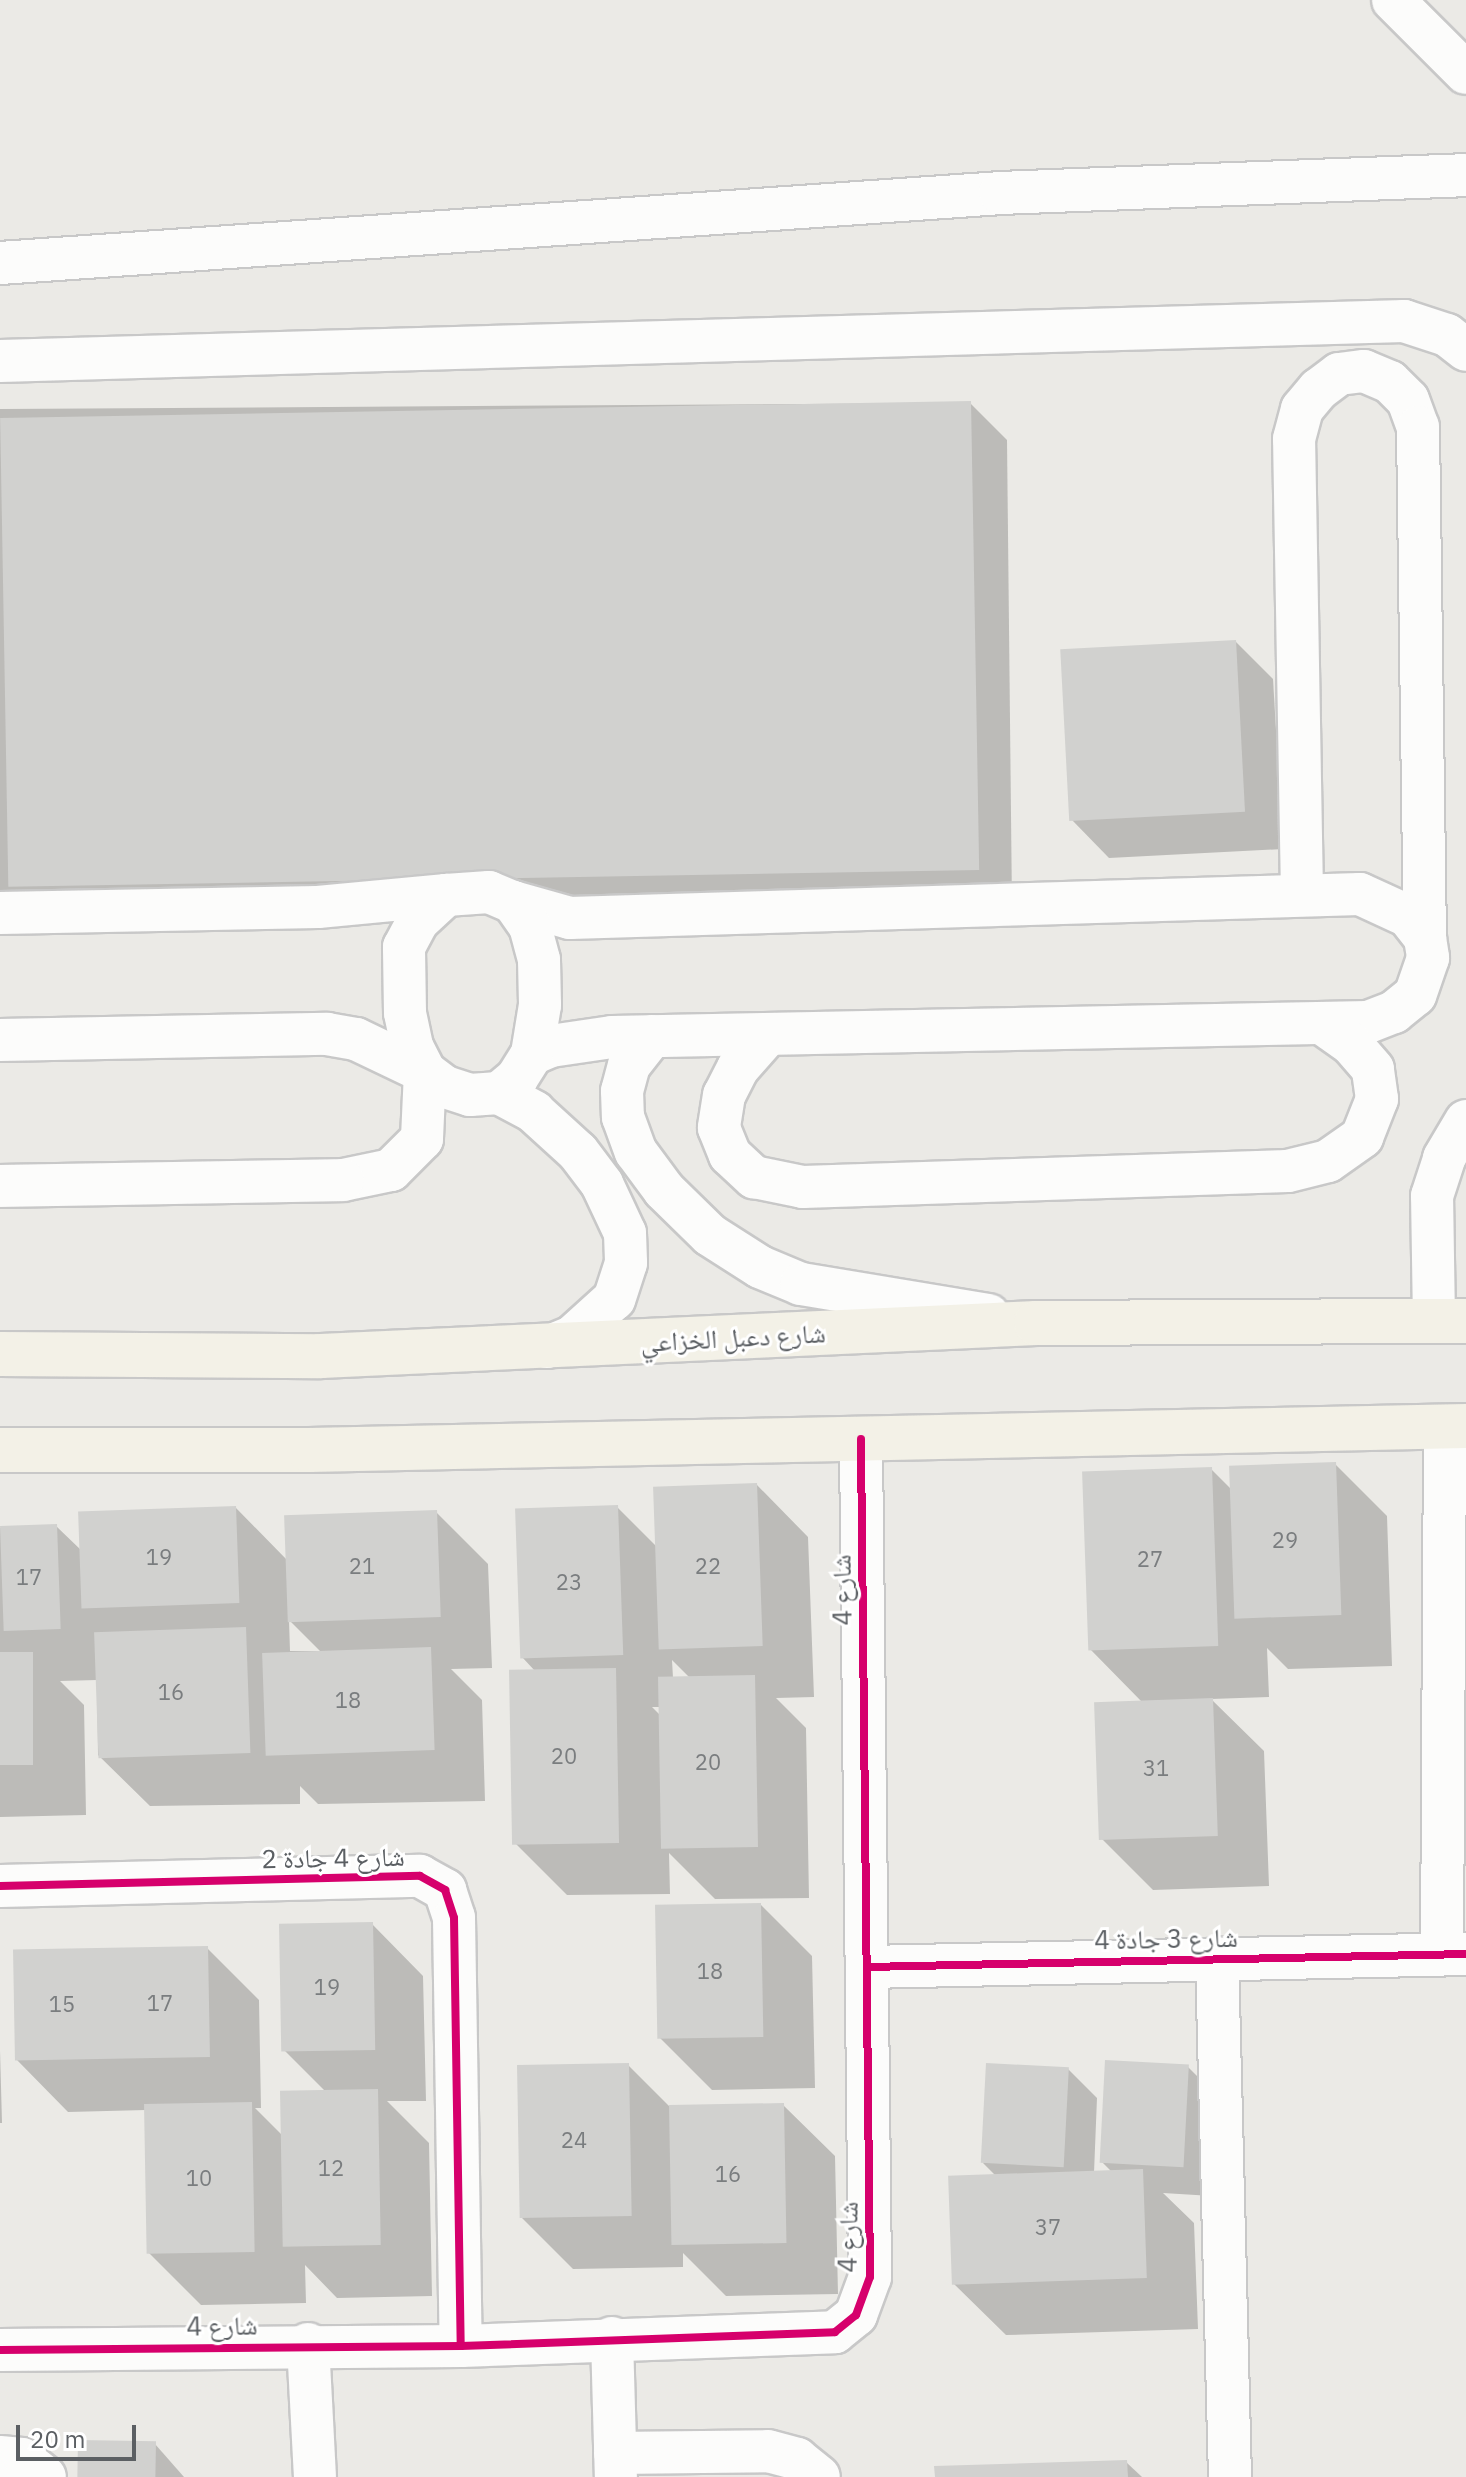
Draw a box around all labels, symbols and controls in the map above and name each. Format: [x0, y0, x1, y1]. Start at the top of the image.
street label: شارع دعبل الخزاعي [640, 1318, 826, 1358]
house number: 29 [1272, 1527, 1298, 1553]
house number: 19 [146, 1544, 172, 1570]
house number: 27 [1137, 1546, 1163, 1572]
house number: 21 [349, 1553, 375, 1579]
house number: 22 [695, 1553, 721, 1579]
street label: شارع 4 [826, 1554, 858, 1626]
house number: 17 [16, 1564, 42, 1590]
house number: 23 [556, 1569, 582, 1595]
house number: 16 [158, 1679, 184, 1705]
house number: 18 [335, 1687, 361, 1713]
house number: 20 [551, 1743, 577, 1769]
house number: 20 [695, 1749, 721, 1775]
house number: 31 [1143, 1755, 1169, 1781]
street label: شارع 4 جادة 2 [261, 1841, 405, 1875]
street label: شارع 3 جادة 4 [1094, 1922, 1238, 1956]
house number: 18 [697, 1958, 723, 1984]
house number: 19 [314, 1974, 340, 2000]
house number: 17 [147, 1990, 173, 2016]
house number: 15 [49, 1991, 75, 2017]
house number: 24 [561, 2127, 587, 2153]
house number: 12 [318, 2155, 344, 2181]
house number: 16 [715, 2161, 741, 2187]
house number: 10 [186, 2165, 212, 2191]
street label: شارع 4 [832, 2201, 864, 2273]
house number: 37 [1035, 2214, 1061, 2240]
street label: شارع 4 [186, 2310, 258, 2342]
scale bar [20, 2409, 140, 2459]
text: 20 m [30, 2423, 85, 2455]

